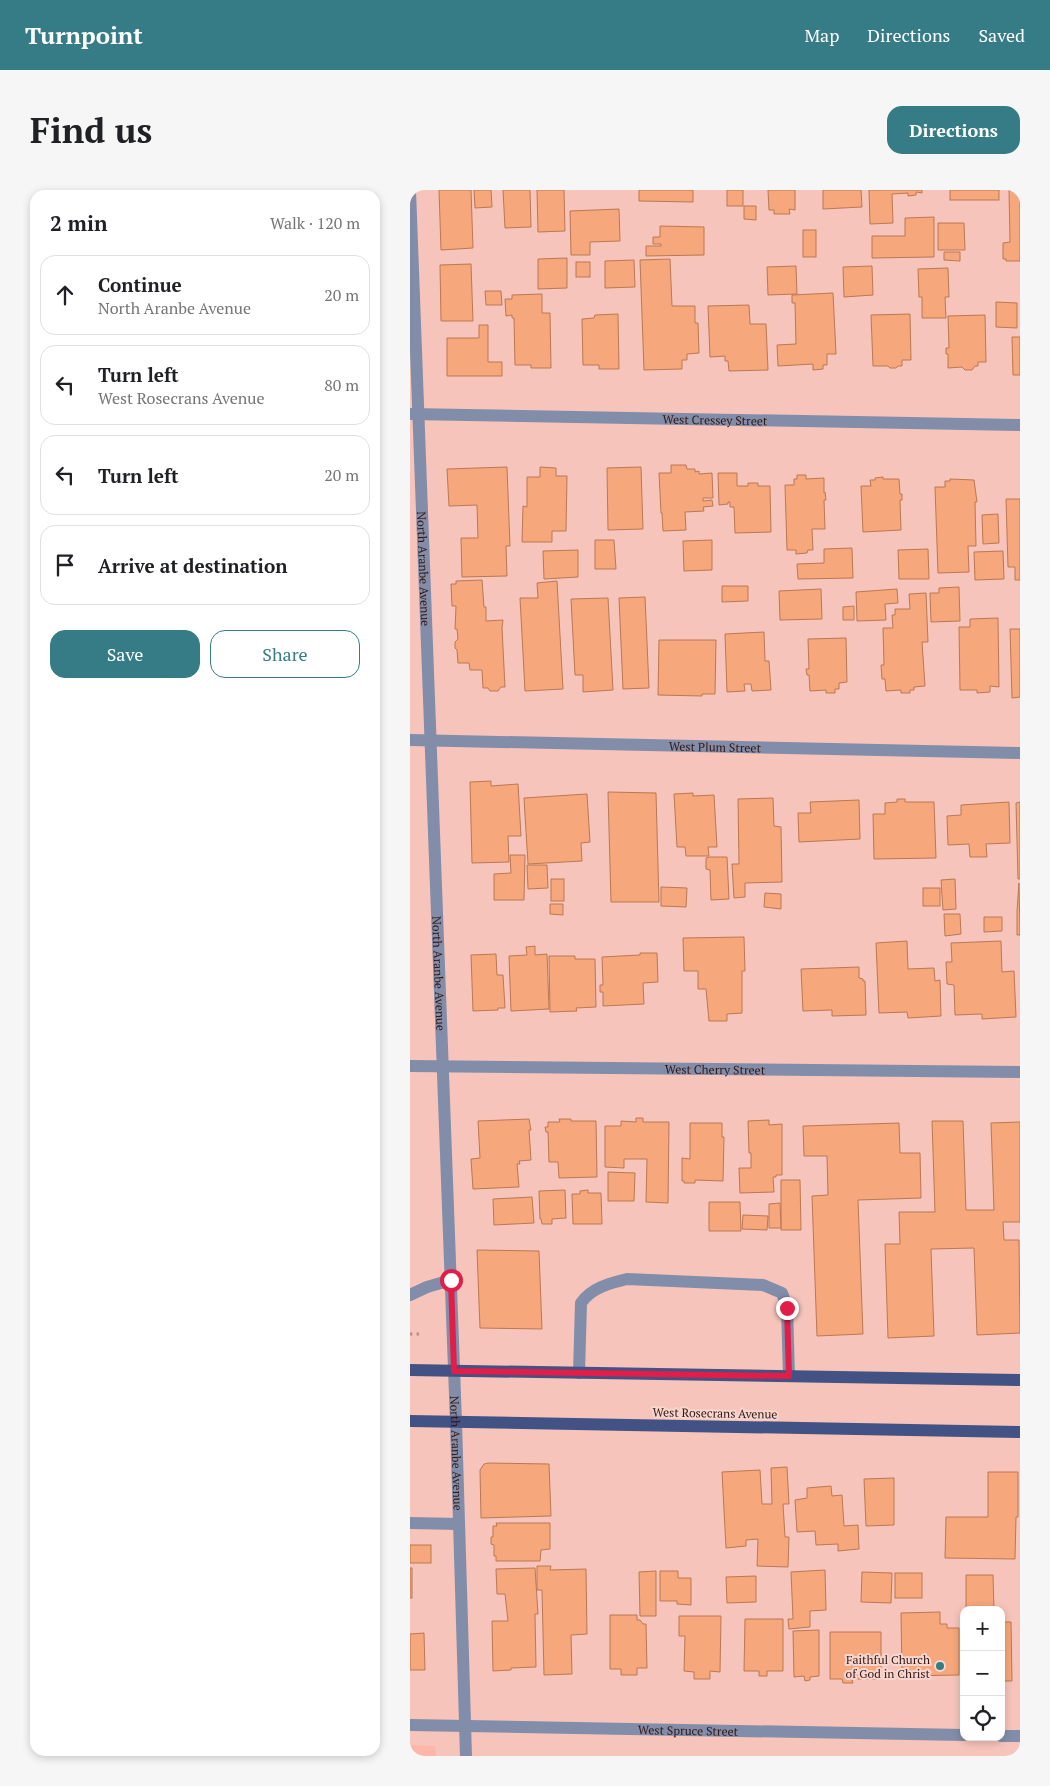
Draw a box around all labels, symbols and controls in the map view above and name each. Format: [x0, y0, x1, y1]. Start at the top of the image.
text: Turnpoint [25, 19, 143, 51]
text: Map [804, 23, 839, 47]
text: Directions [867, 23, 950, 47]
text: Saved [978, 23, 1025, 47]
button: Directions [887, 106, 1020, 154]
text: Find us [30, 107, 152, 153]
text: 2 min [50, 209, 107, 237]
text: Walk · 120 m [270, 212, 360, 234]
text: Continue [98, 272, 182, 297]
icon: ahead [51, 281, 79, 309]
text: 20 m [324, 284, 359, 306]
text: North Aranbe Avenue [98, 297, 251, 319]
text: Turn left [98, 362, 179, 387]
icon: left [51, 371, 79, 399]
text: 80 m [324, 374, 359, 396]
text: West Rosecrans Avenue [98, 387, 265, 409]
street label: West Cressey Street [662, 411, 768, 428]
icon: left [51, 461, 79, 489]
text: Turn left [98, 463, 179, 488]
text: 20 m [324, 464, 359, 486]
street label: North Aranbe Avenue [415, 511, 434, 626]
icon: arrive [51, 551, 79, 579]
text: Arrive at destination [98, 553, 287, 578]
button: Save [50, 630, 200, 678]
button: Share [210, 630, 360, 678]
street label: West Plum Street [669, 738, 762, 755]
street label: North Aranbe Avenue [430, 916, 449, 1031]
street label: West Cherry Street [665, 1061, 766, 1077]
route start [440, 1269, 463, 1292]
route end [776, 1297, 799, 1320]
street label: North Aranbe Avenue [448, 1395, 466, 1511]
street label: West Rosecrans Avenue [652, 1404, 778, 1422]
map controls [960, 1606, 1005, 1741]
button: + [960, 1606, 1005, 1651]
button: − [960, 1651, 1005, 1696]
place label: Faithful Church of God in Christ [846, 1652, 931, 1681]
marker: Faithful Church of God in Christ [934, 1660, 946, 1672]
button: locate [960, 1696, 1005, 1741]
street label: West Spruce Street [638, 1722, 739, 1738]

